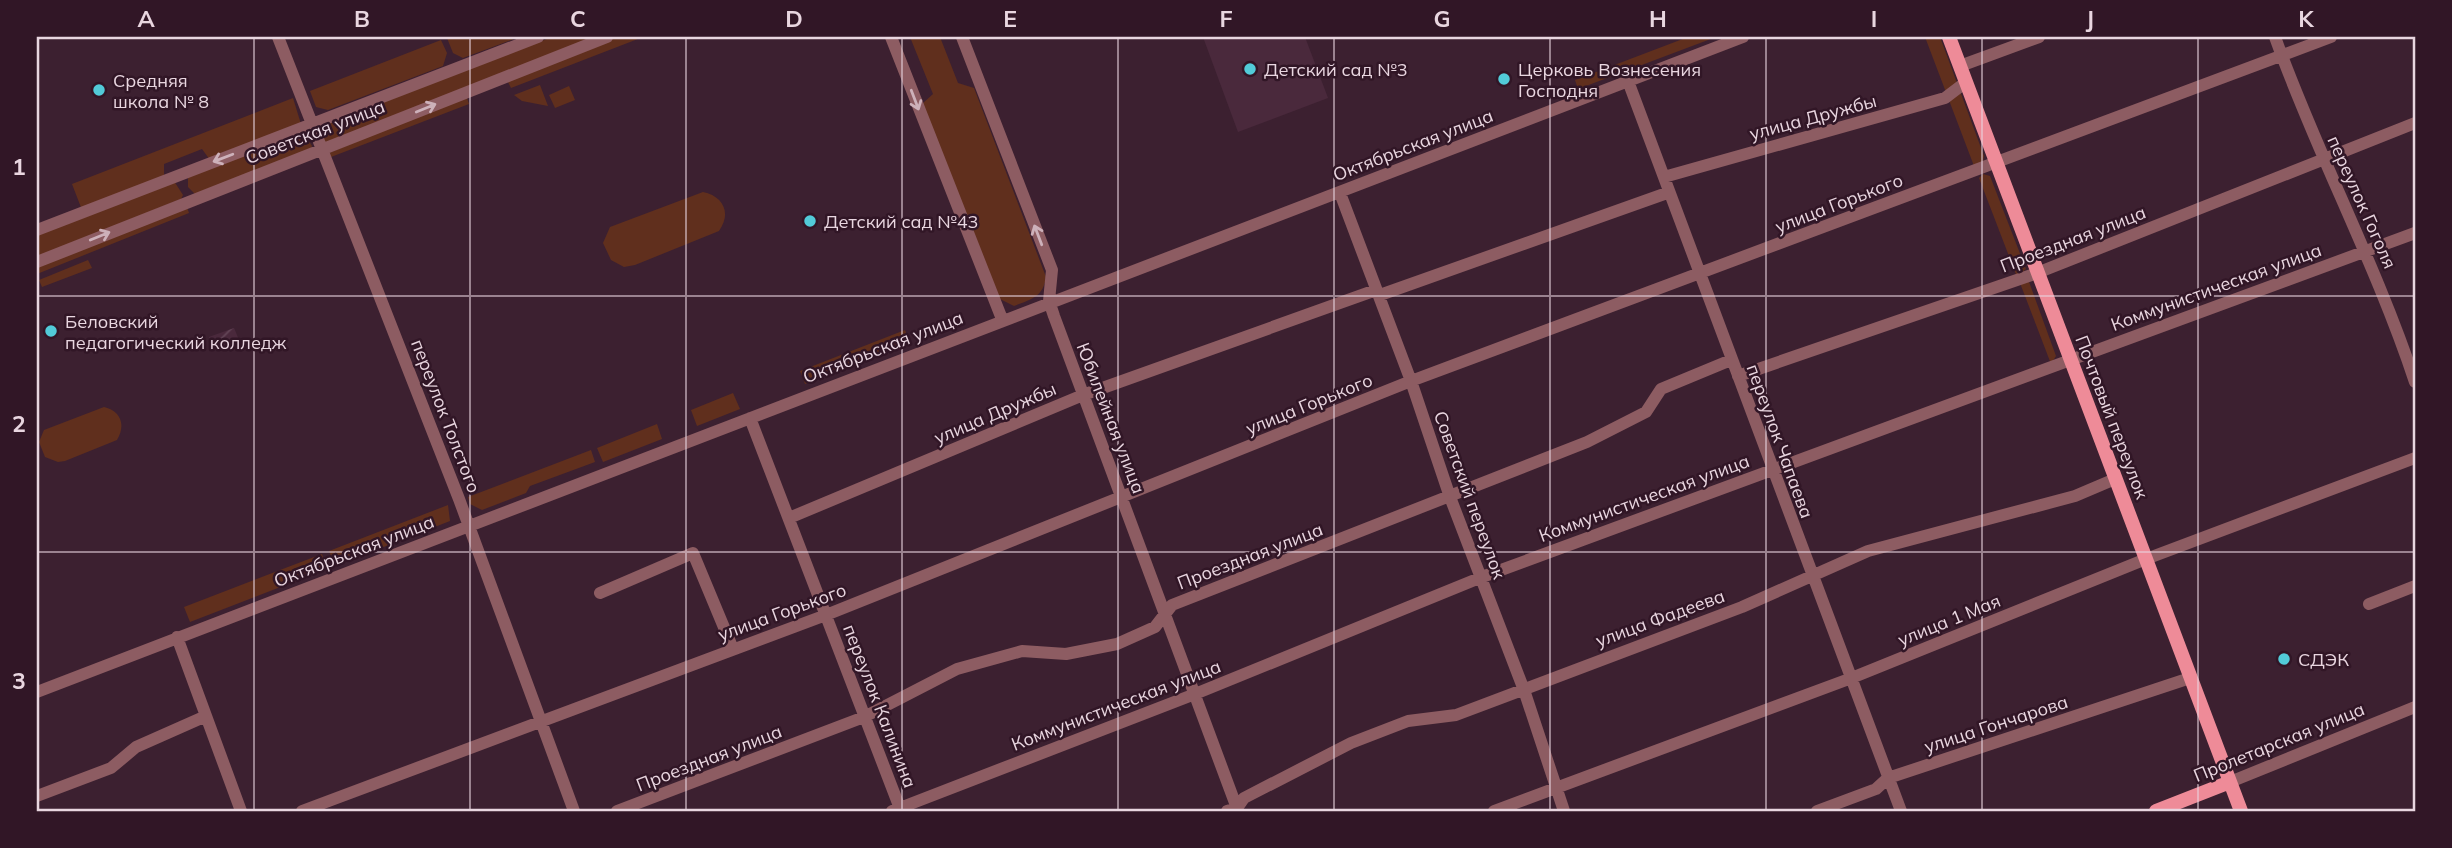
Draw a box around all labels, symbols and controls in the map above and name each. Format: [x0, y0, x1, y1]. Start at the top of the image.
text: A [137, 4, 155, 33]
text: B [354, 4, 370, 33]
text: C [570, 4, 586, 33]
text: D [785, 4, 803, 33]
text: E [1003, 4, 1017, 33]
text: F [1219, 4, 1233, 33]
text: G [1433, 4, 1451, 33]
text: H [1649, 4, 1667, 33]
text: I [1871, 4, 1877, 33]
text: J [2086, 4, 2094, 33]
text: K [2298, 4, 2315, 33]
place label: Детский сад №3 [1264, 58, 1408, 81]
place label: Церковь Вознесения Господня [1518, 58, 1701, 102]
marker: Детский сад №3 [1242, 61, 1258, 77]
place label: Средняя школа № 8 [113, 69, 209, 113]
marker: Церковь Вознесения Господня [1496, 71, 1512, 87]
marker: Средняя школа № 8 [91, 82, 107, 98]
one-way arrow [910, 89, 923, 111]
street label: улица Дружбы [1747, 89, 1879, 145]
street label: Советская улица [242, 95, 388, 169]
one-way arrow [414, 100, 436, 113]
street label: Октябрьская улица [1330, 104, 1496, 186]
street label: переулок Гоголя [2322, 132, 2402, 272]
text: 1 [12, 152, 26, 181]
one-way arrow [212, 152, 234, 165]
street label: улица Горького [1772, 168, 1906, 238]
street label: Проездная улица [1997, 201, 2149, 277]
place label: Детский сад №43 [824, 210, 978, 233]
marker: Детский сад №43 [802, 213, 818, 229]
one-way arrow [1031, 225, 1044, 247]
one-way arrow [89, 229, 110, 242]
street label: Коммунистическая улица [2108, 238, 2324, 336]
street label: Октябрьская улица [800, 306, 966, 388]
place label: Беловский педагогический колледж [65, 310, 287, 354]
marker: Беловский педагогический колледж [43, 323, 59, 339]
street label: Почтовый переулок [2070, 332, 2154, 502]
street label: переулок Толстого [406, 336, 486, 496]
street label: Юбилейная улица [1072, 339, 1150, 497]
street label: переулок Чапаева [1741, 361, 1819, 521]
street label: улица Горького [1242, 368, 1376, 440]
street label: улица Дружбы [930, 377, 1060, 449]
street label: Советский переулок [1429, 408, 1511, 582]
text: 2 [12, 409, 26, 438]
street label: Коммунистическая улица [1536, 449, 1752, 547]
street label: Октябрьская улица [271, 510, 437, 592]
street label: Проездная улица [1174, 518, 1326, 594]
street label: улица Горького [715, 578, 849, 646]
street label: улица Фадеева [1592, 584, 1728, 652]
street label: улица 1 Мая [1894, 589, 2004, 651]
street label: переулок Калинина [838, 621, 922, 791]
place label: СДЭК [2298, 648, 2349, 671]
marker: СДЭК [2276, 651, 2292, 667]
street label: Коммунистическая улица [1008, 654, 1224, 756]
text: 3 [12, 666, 26, 695]
street label: улица Гончарова [1921, 690, 2071, 758]
street label: Пролетарская улица [2190, 697, 2368, 787]
street label: Проездная улица [633, 720, 785, 796]

